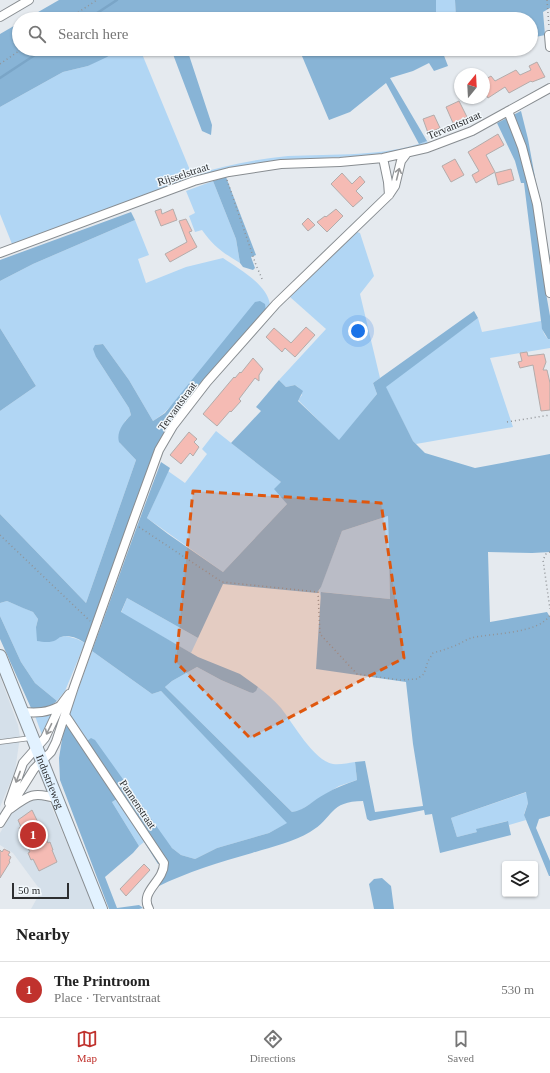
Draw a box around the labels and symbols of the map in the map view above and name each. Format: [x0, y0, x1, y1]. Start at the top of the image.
north arrow [454, 68, 490, 104]
street label: Tervantstraat [425, 108, 483, 142]
street label: Rijsselstraat [156, 160, 210, 188]
one-way arrow [395, 168, 403, 181]
your location [348, 321, 368, 341]
street label: Tervantstraat [155, 379, 199, 433]
one-way arrow [45, 723, 52, 735]
street label: Industrieweg [34, 752, 66, 811]
one-way arrow [13, 771, 21, 783]
street label: Pannenstraat [117, 777, 159, 831]
pin: 1 [20, 820, 46, 850]
scale bar [12, 881, 69, 900]

